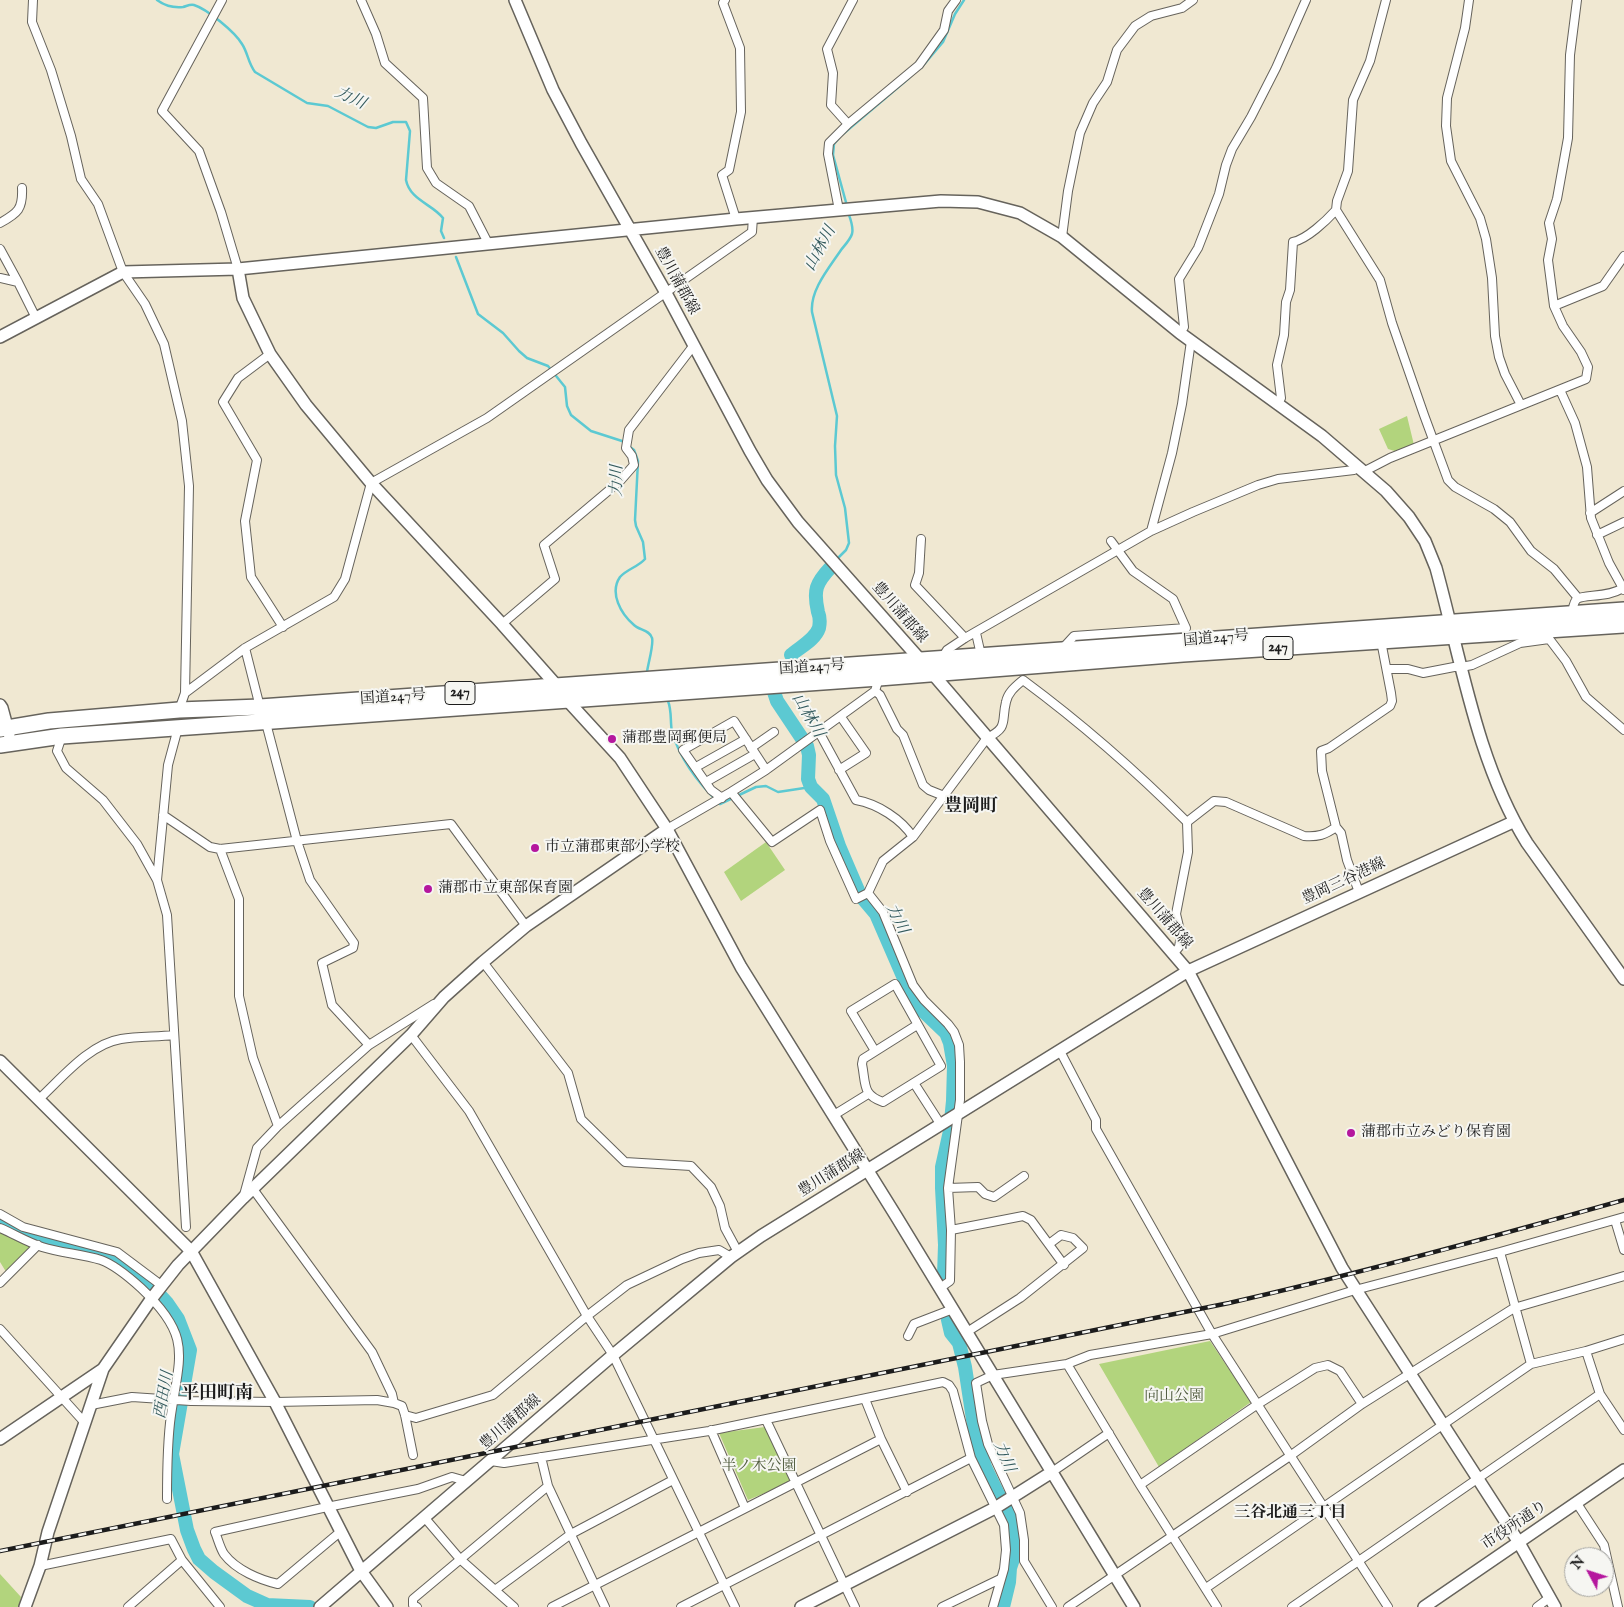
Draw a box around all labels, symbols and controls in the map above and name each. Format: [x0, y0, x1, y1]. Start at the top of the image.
water label: 力川 [331, 84, 369, 114]
water label: 山林川 [801, 223, 841, 275]
street label: 豊川蒲郡線 [650, 244, 702, 318]
water label: 力川 [608, 465, 628, 497]
street label: 豊川蒲郡線 [868, 579, 930, 647]
street label: 国道247号 [1182, 627, 1250, 651]
road number: 247 [1263, 636, 1293, 660]
street label: 国道247号 [778, 657, 846, 679]
road number: 247 [445, 681, 475, 704]
street label: 国道247号 [359, 687, 427, 709]
water label: 山林川 [787, 690, 827, 742]
place label: 蒲郡豊岡郵便局 [622, 730, 727, 748]
marker: 蒲郡豊岡郵便局 [606, 733, 618, 745]
district label: 豊岡町 [944, 796, 998, 818]
place label: 市立蒲郡東部小学校 [545, 839, 680, 857]
marker: 市立蒲郡東部小学校 [529, 842, 541, 854]
street label: 豊岡三谷港線 [1299, 855, 1389, 909]
place label: 蒲郡市立東部保育園 [438, 880, 573, 898]
marker: 蒲郡市立東部保育園 [422, 883, 434, 895]
street label: 豊川蒲郡線 [1133, 885, 1195, 953]
water label: 力川 [880, 900, 912, 938]
place label: 蒲郡市立みどり保育園 [1361, 1124, 1511, 1142]
marker: 蒲郡市立みどり保育園 [1345, 1127, 1357, 1139]
street label: 豊川蒲郡線 [795, 1146, 869, 1202]
water label: 西田川 [151, 1370, 179, 1420]
district label: 平田町南 [181, 1383, 253, 1405]
park label: 向山公園 [1144, 1388, 1204, 1406]
street label: 豊川蒲郡線 [477, 1392, 545, 1454]
water label: 力川 [988, 1439, 1018, 1475]
park label: 半ノ木公園 [722, 1458, 796, 1476]
street label: 市役所通り [1479, 1498, 1551, 1554]
district label: 三谷北通三丁目 [1234, 1504, 1346, 1524]
north arrow [1564, 1547, 1614, 1597]
text: N [1567, 1553, 1589, 1573]

